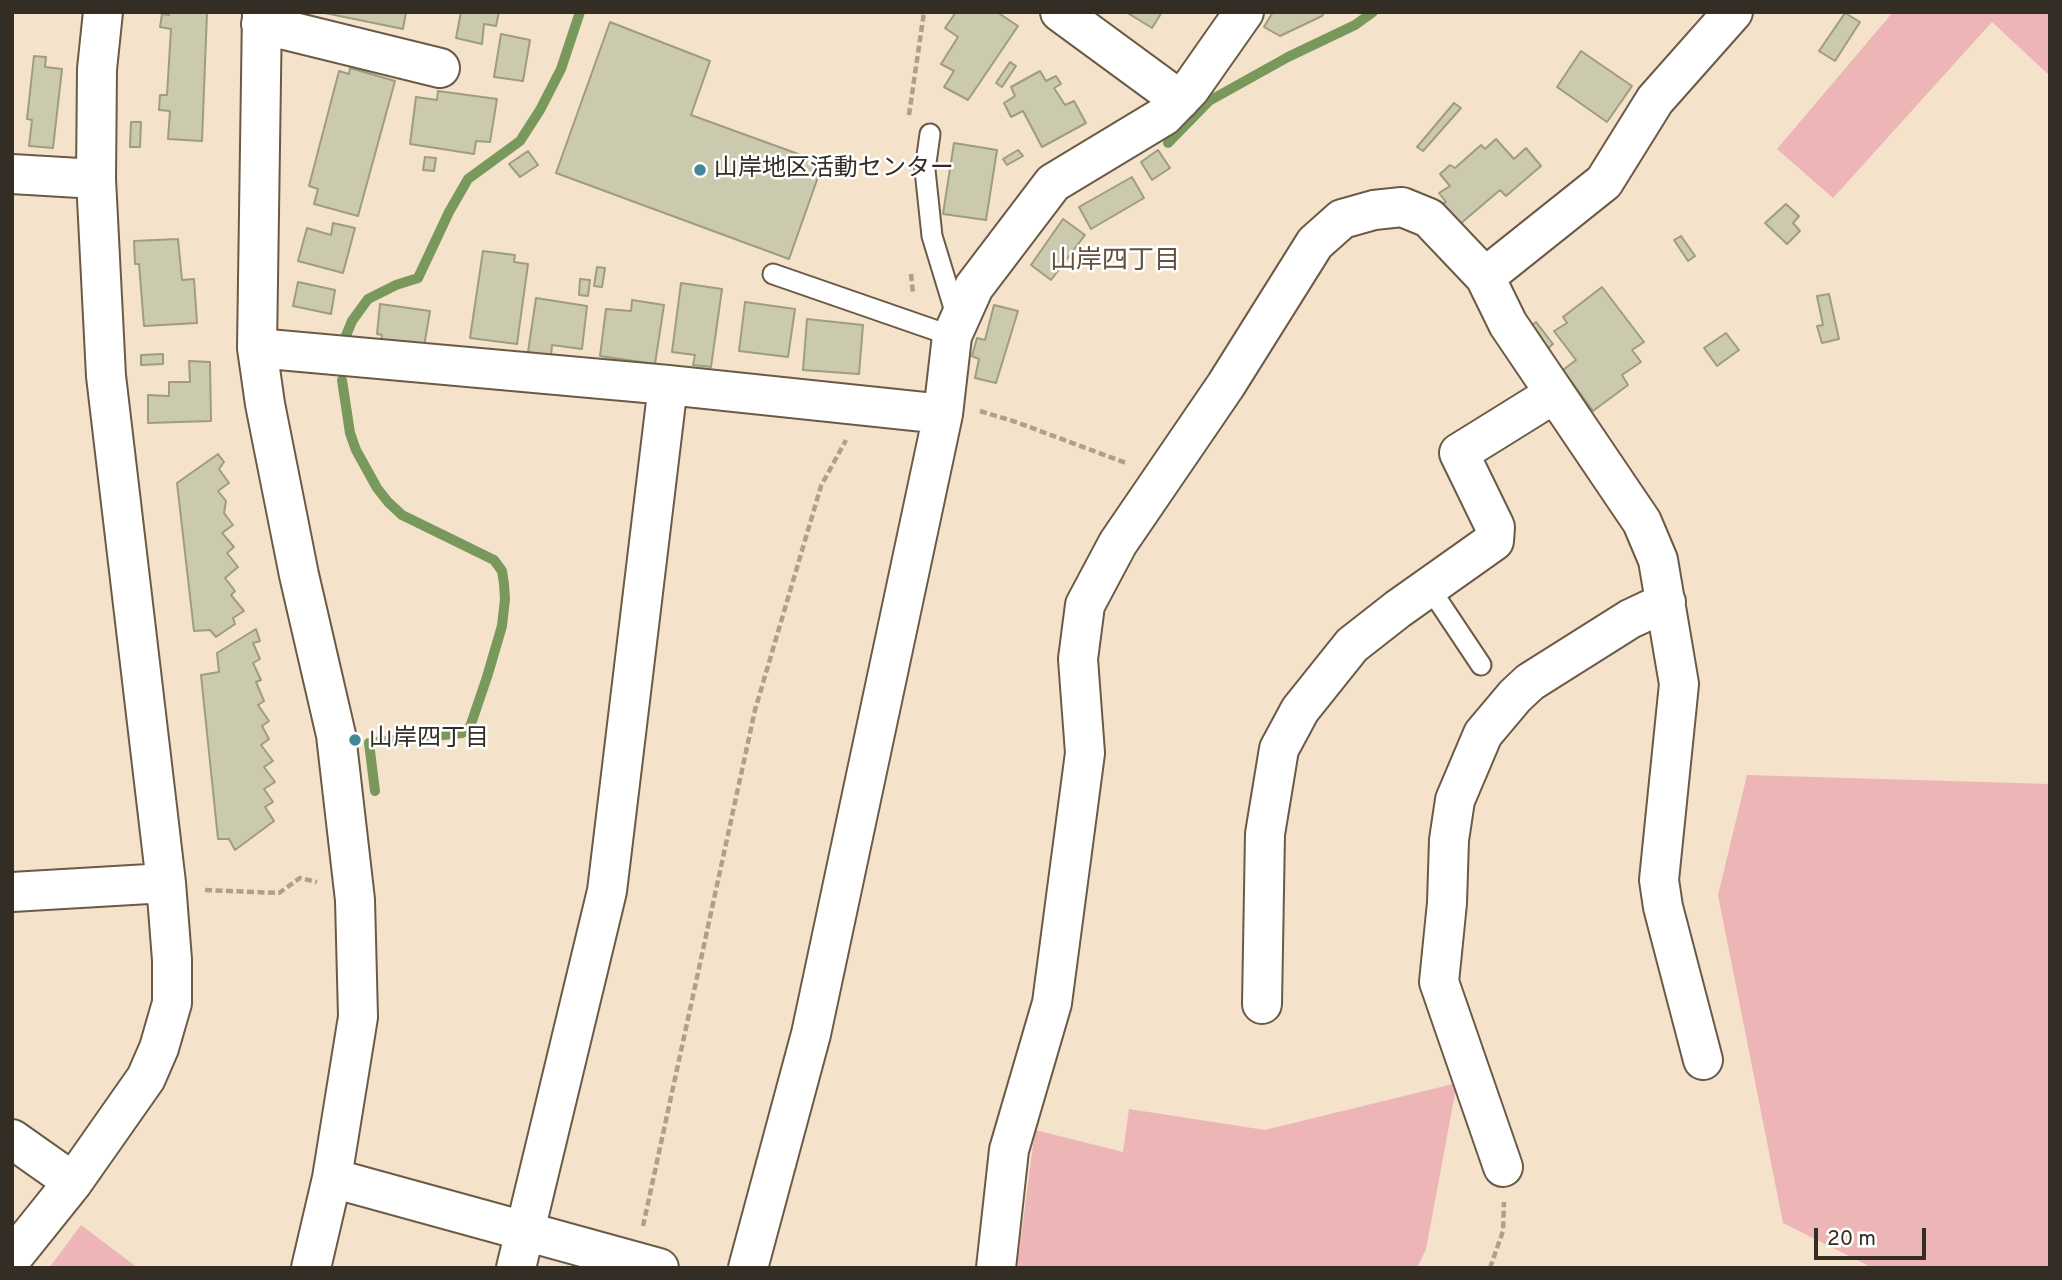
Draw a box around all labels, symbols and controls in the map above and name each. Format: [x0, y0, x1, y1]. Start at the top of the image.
place label: 山岸地区活動センター [714, 156, 954, 184]
marker: 山岸地区活動センター [692, 162, 708, 178]
district label: 山岸四丁目 [1050, 247, 1180, 279]
place label: 山岸四丁目 [369, 726, 489, 754]
marker: 山岸四丁目 [347, 732, 363, 748]
scale bar [1817, 1214, 1929, 1258]
text: 20 m [1827, 1226, 1876, 1253]

